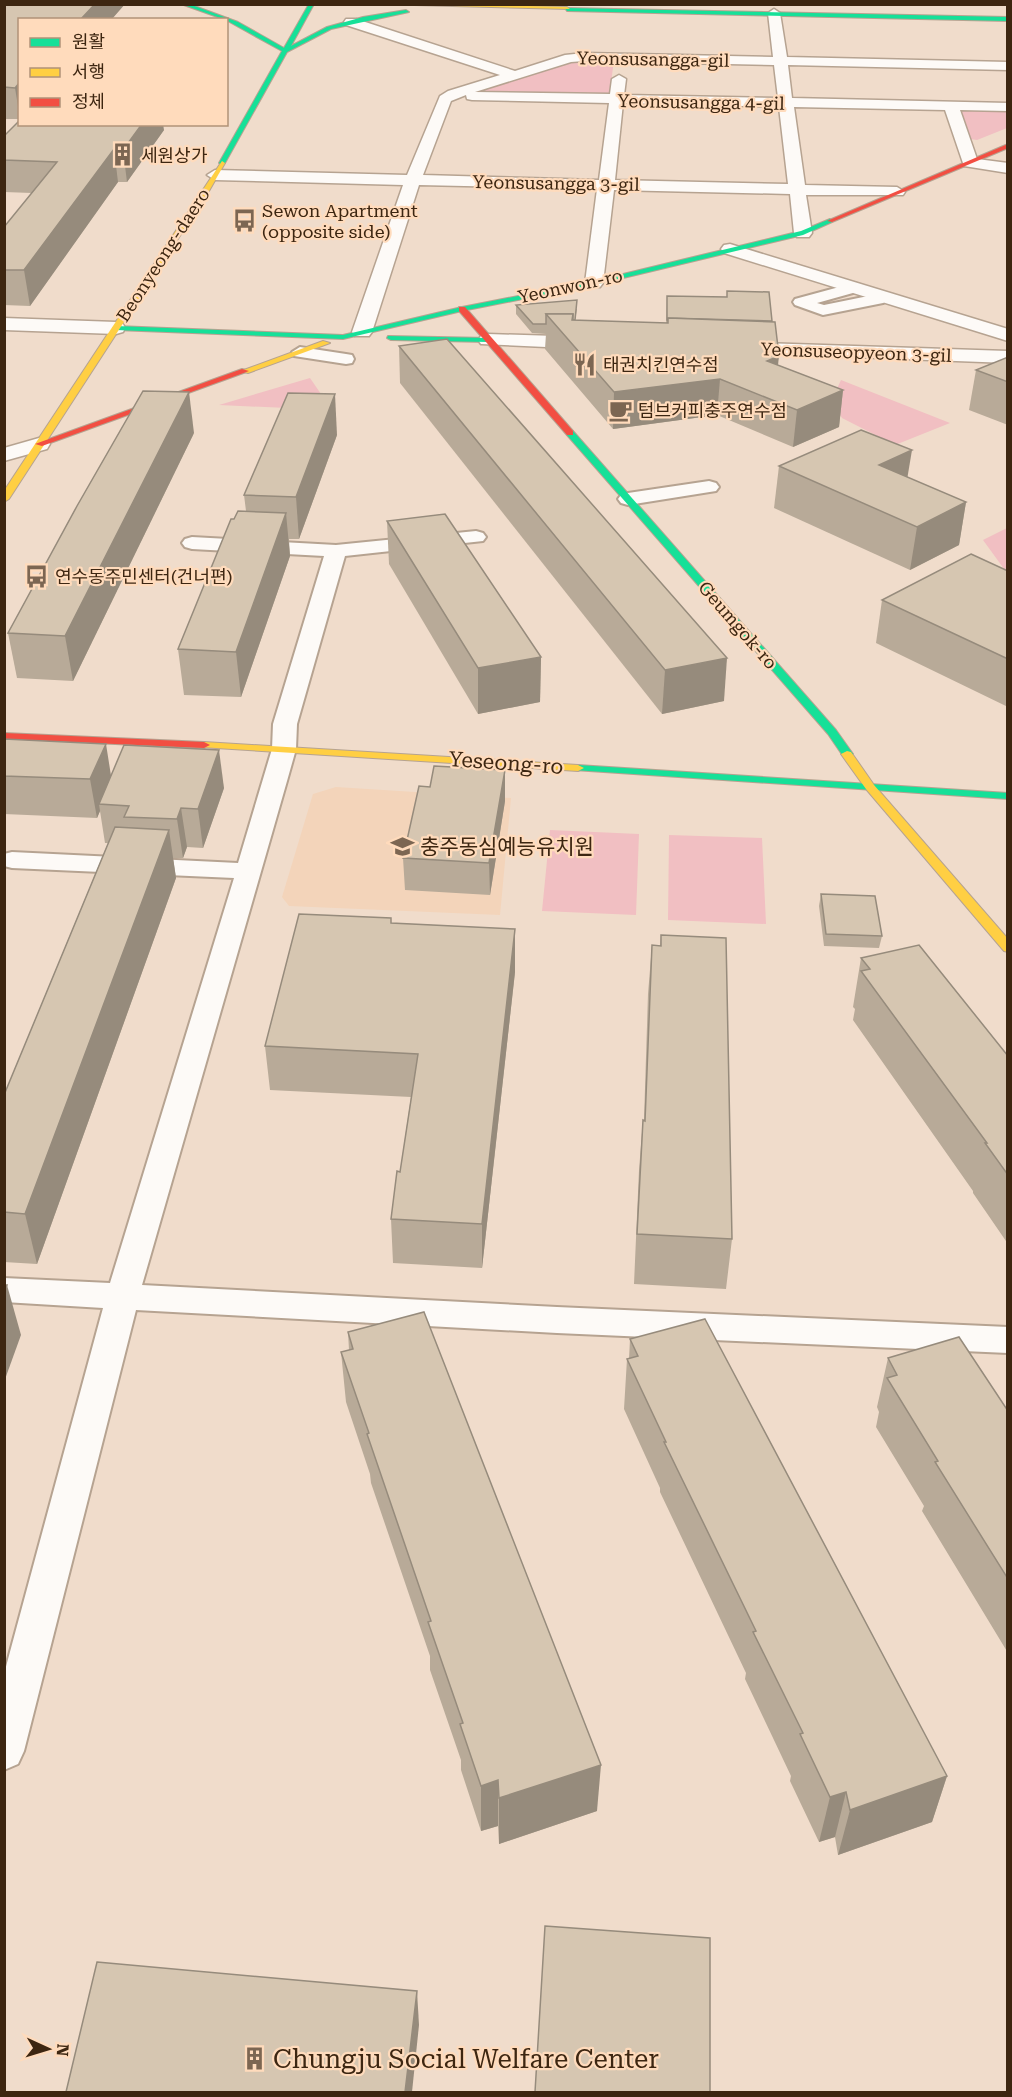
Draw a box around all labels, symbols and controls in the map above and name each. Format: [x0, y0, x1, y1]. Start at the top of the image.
legend [18, 18, 228, 126]
text: 원활 [72, 31, 105, 52]
street label: Yeonsusangga-gil [576, 47, 730, 71]
text: 서행 [72, 61, 105, 82]
street label: Yeonsusangga 4-gil [617, 90, 785, 114]
text: 정체 [72, 91, 105, 112]
building icon: 세원상가 [110, 142, 136, 168]
place label: 세원상가 [141, 145, 208, 166]
street label: Yeonsusangga 3-gil [472, 171, 640, 195]
street label: Beonyeong-daero [112, 184, 214, 326]
place label: Sewon Apartment (opposite side) [262, 200, 418, 242]
bus stop icon: Sewon Apartment (opposite side) [231, 207, 257, 233]
street label: Yeonwon-ro [516, 265, 624, 307]
street label: Yeonsuseopyeon 3-gil [760, 338, 952, 366]
restaurant icon: 태권치킨연수점 [572, 351, 598, 377]
place label: 태권치킨연수점 [603, 354, 719, 375]
cafe icon: 텀브커피충주연수점 [607, 397, 633, 423]
place label: 텀브커피충주연수점 [638, 400, 787, 421]
bus stop icon: 연수동주민센터(건너편) [24, 563, 50, 589]
place label: 연수동주민센터(건너편) [55, 566, 232, 587]
street label: Geumgok-ro [694, 577, 782, 673]
street label: Yeseong-ro [448, 747, 564, 779]
school or university icon: 충주동심예능유치원 [389, 834, 415, 860]
place label: 충주동심예능유치원 [420, 835, 594, 859]
north arrow [18, 2019, 78, 2079]
text: N [53, 2043, 72, 2057]
place label: Chungju Social Welfare Center [273, 2044, 659, 2074]
building icon: Chungju Social Welfare Center [242, 2046, 268, 2072]

